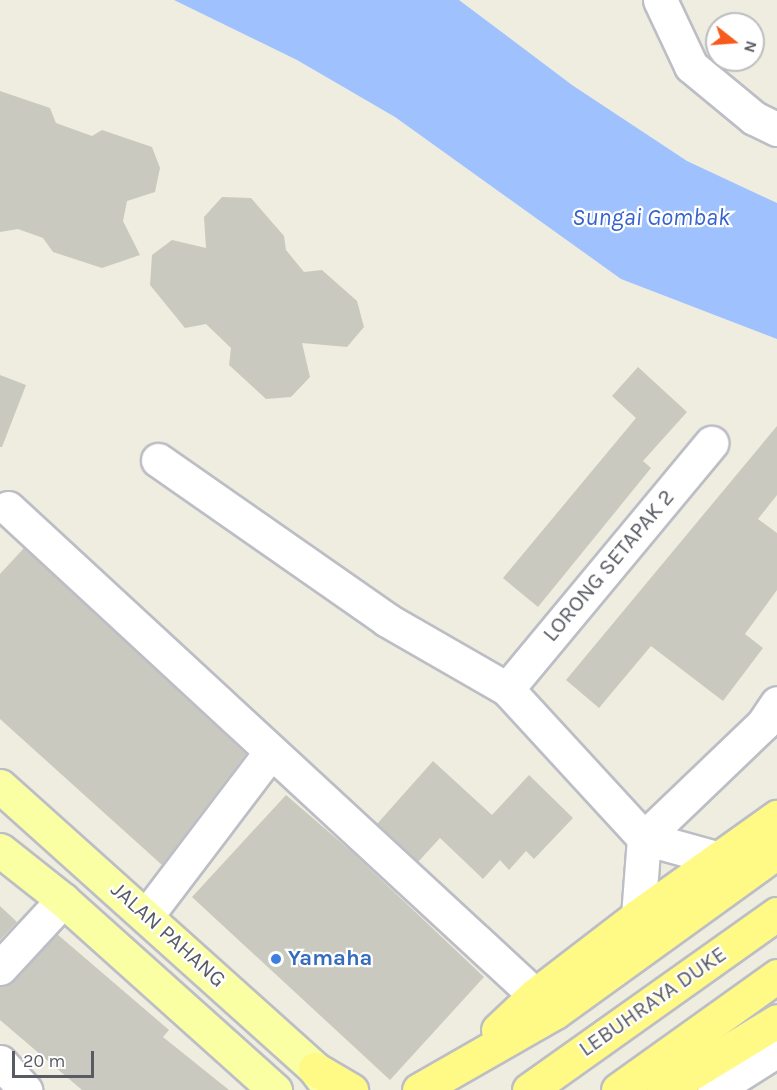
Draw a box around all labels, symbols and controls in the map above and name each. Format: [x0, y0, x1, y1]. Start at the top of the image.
north arrow [705, 12, 765, 72]
text: N [740, 39, 762, 55]
water label: Sungai Gombak [572, 204, 730, 232]
street label: LORONG SETAPAK 2 [538, 485, 680, 647]
street label: JALAN PAHANG [105, 877, 231, 993]
street label: LEBUHRAYA DUKE [574, 941, 732, 1063]
place label: Yamaha [288, 946, 372, 972]
marker: Yamaha [269, 952, 283, 966]
scale bar [15, 1039, 98, 1077]
text: 20 m [23, 1050, 65, 1072]

